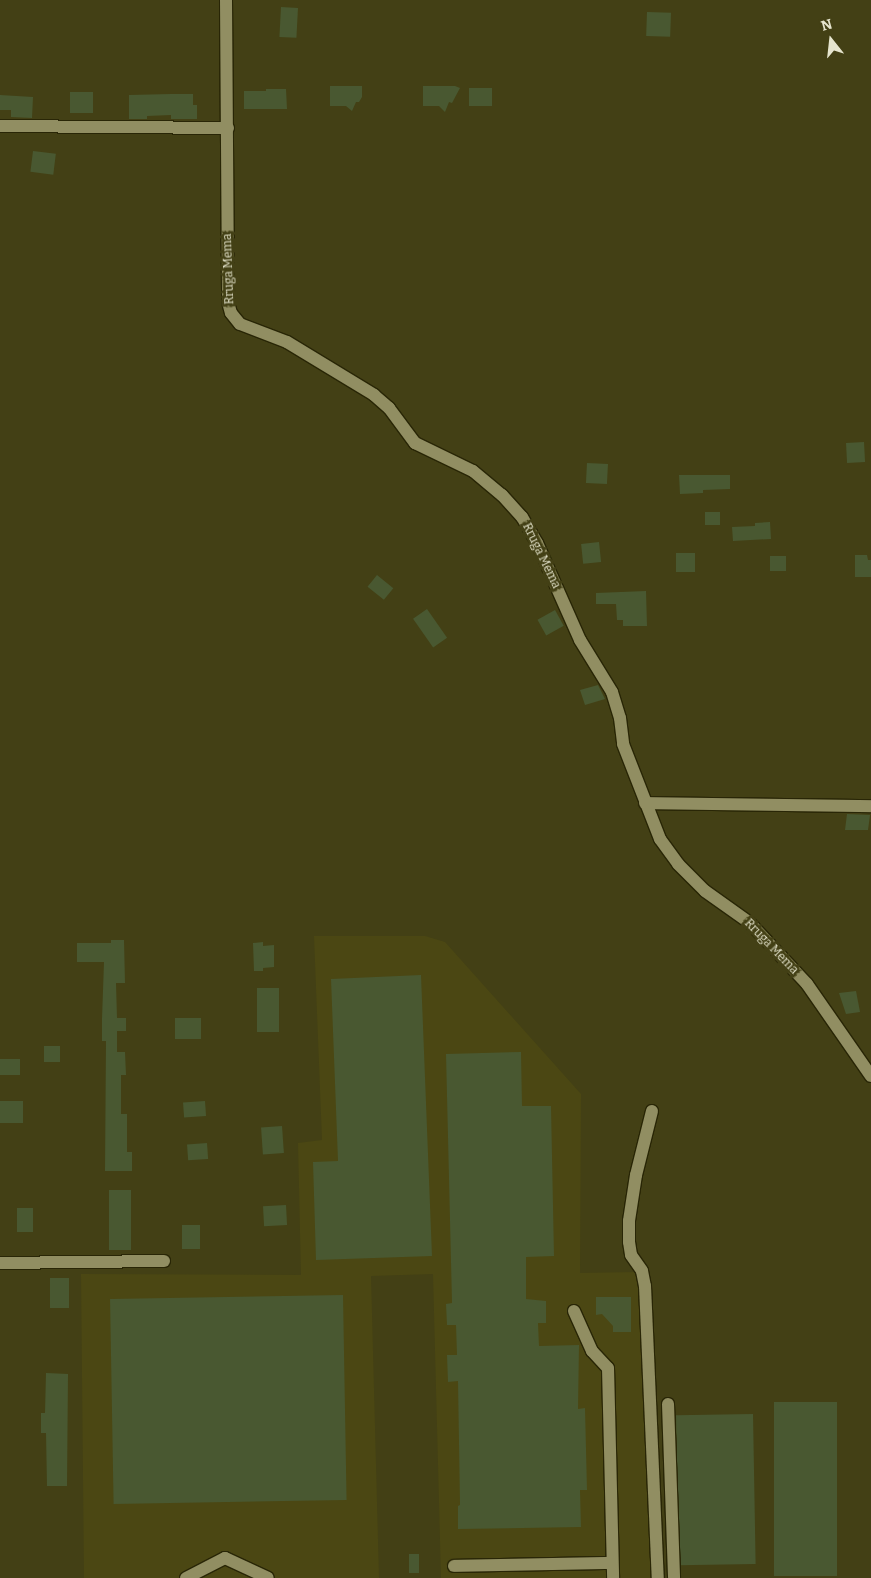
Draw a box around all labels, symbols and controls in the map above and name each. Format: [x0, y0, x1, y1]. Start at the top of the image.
north arrow [806, 15, 856, 65]
text: N [819, 15, 834, 35]
street label: Rruga Mema [221, 233, 237, 305]
street label: Rruga Mema [519, 521, 563, 591]
street label: Rruga Mema [741, 916, 801, 978]

